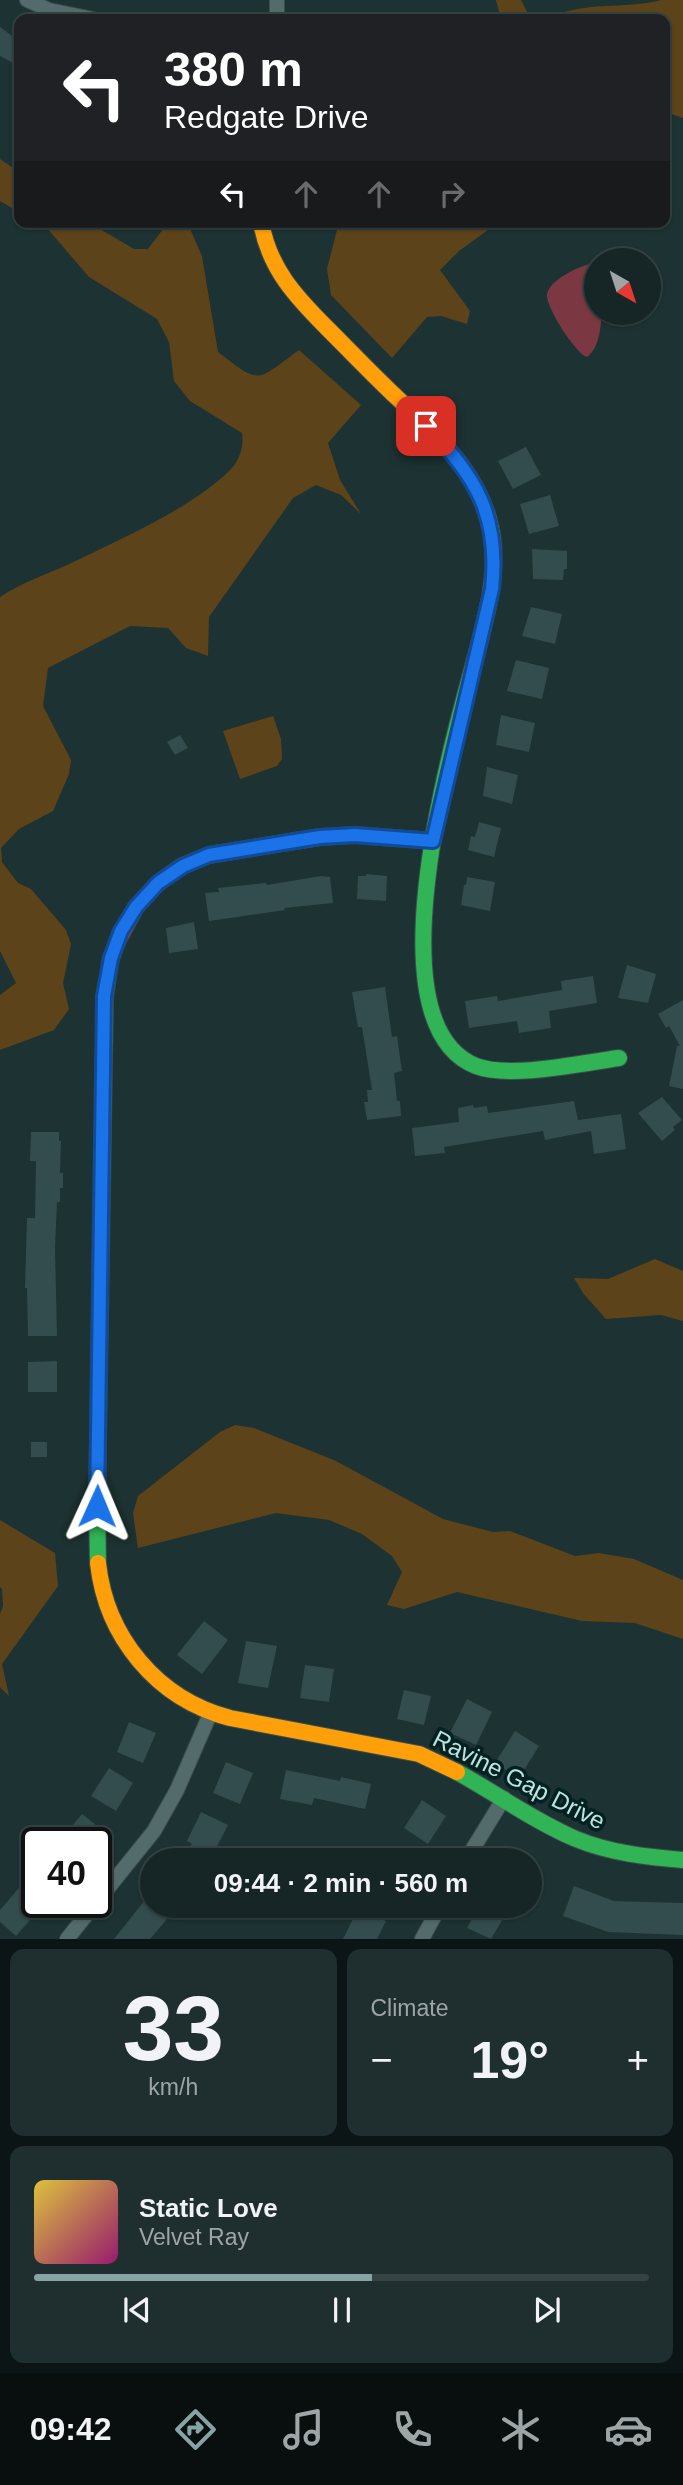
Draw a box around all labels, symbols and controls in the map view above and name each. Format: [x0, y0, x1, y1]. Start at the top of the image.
icon: left [49, 42, 140, 133]
text: 380 m [164, 42, 303, 96]
text: Redgate Drive [164, 99, 369, 135]
icon: left [214, 175, 252, 213]
icon: ahead [287, 175, 325, 213]
icon: ahead [360, 175, 398, 213]
icon: right [433, 175, 471, 213]
north arrow [584, 248, 662, 326]
map controls [584, 248, 661, 325]
pin [396, 396, 456, 456]
icon: arrive [407, 407, 445, 445]
position arrow [60, 1469, 134, 1543]
street label: Ravine Gap Drive [429, 1725, 610, 1835]
speed limit sign: 40 [21, 1827, 112, 1918]
text: 09:44 · 2 min · 560 m [214, 1868, 468, 1898]
text: 33 [123, 1978, 224, 2079]
text: Climate [371, 1995, 448, 2021]
text: 19° [470, 2031, 549, 2089]
text: − [371, 2039, 393, 2081]
text: + [627, 2039, 649, 2081]
text: km/h [148, 2074, 198, 2100]
text: Static Love [139, 2193, 278, 2223]
text: Velvet Ray [139, 2224, 249, 2250]
icon: previous [118, 2291, 156, 2329]
icon: pause [323, 2291, 361, 2329]
icon: next [528, 2291, 566, 2329]
icon: directions [171, 2405, 220, 2454]
icon: music [279, 2405, 328, 2454]
icon: phone [388, 2405, 437, 2454]
icon: climate [496, 2405, 545, 2454]
icon: car [604, 2405, 653, 2454]
text: 09:42 [30, 2411, 112, 2447]

